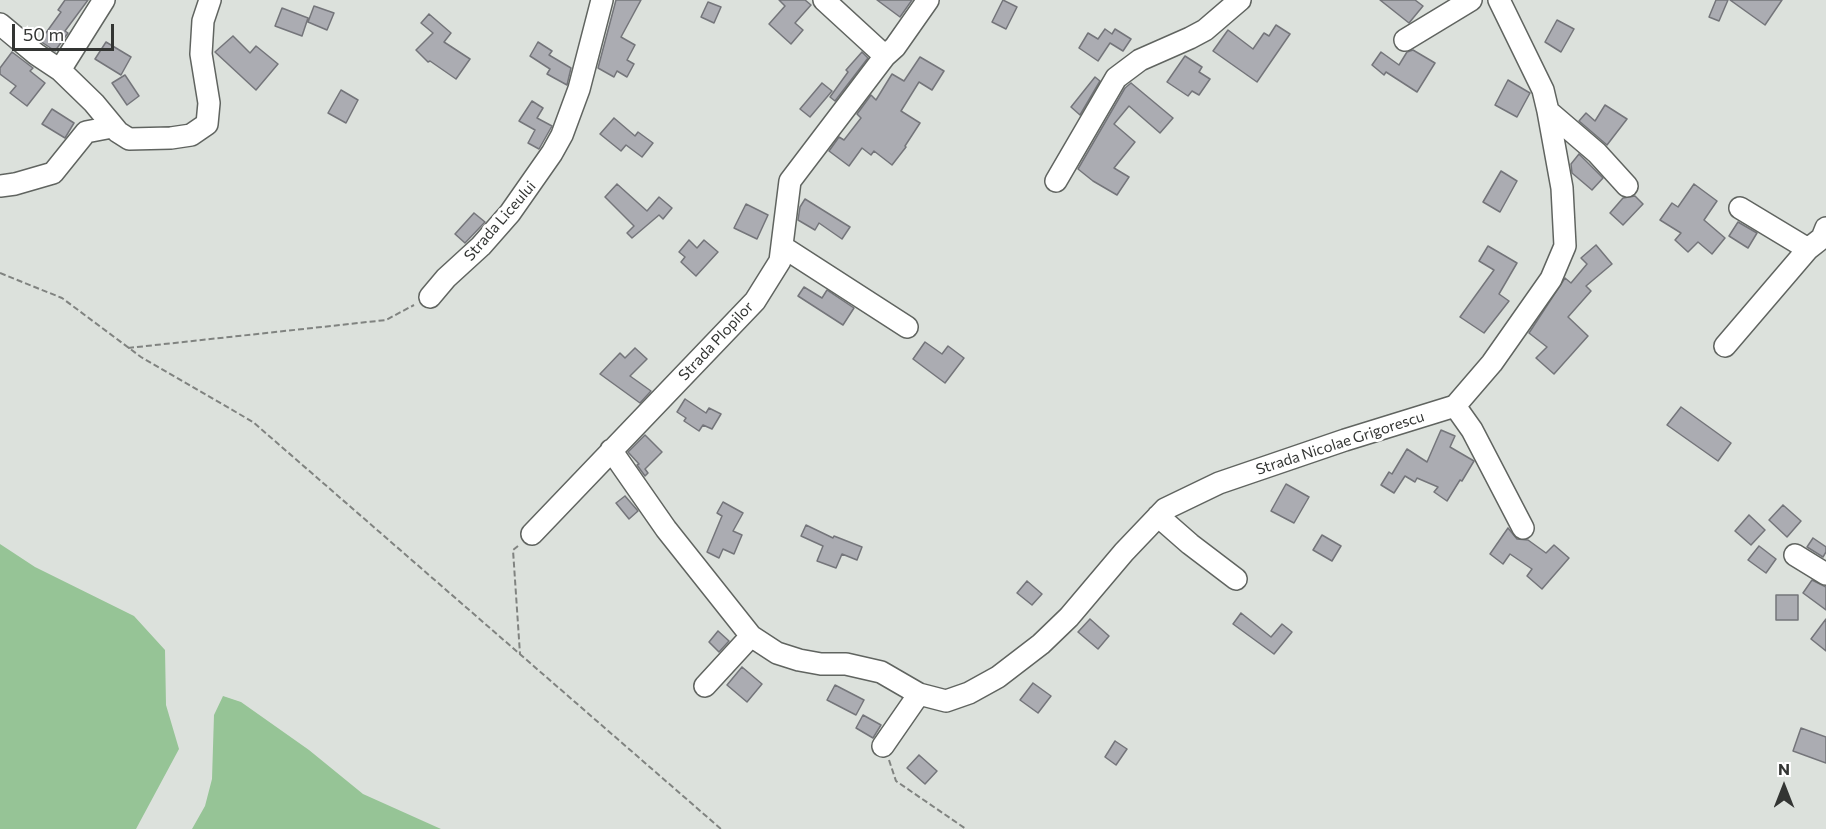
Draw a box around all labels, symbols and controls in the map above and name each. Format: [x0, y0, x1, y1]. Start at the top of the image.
scale bar [15, 12, 117, 50]
text: 50 m [23, 23, 64, 45]
street label: Strada Liceului [460, 177, 540, 265]
street label: Strada Plopilor [675, 298, 757, 384]
street label: Strada Nicolae Grigorescu [1254, 407, 1426, 479]
north arrow [1754, 757, 1814, 817]
text: N [1778, 759, 1790, 778]

